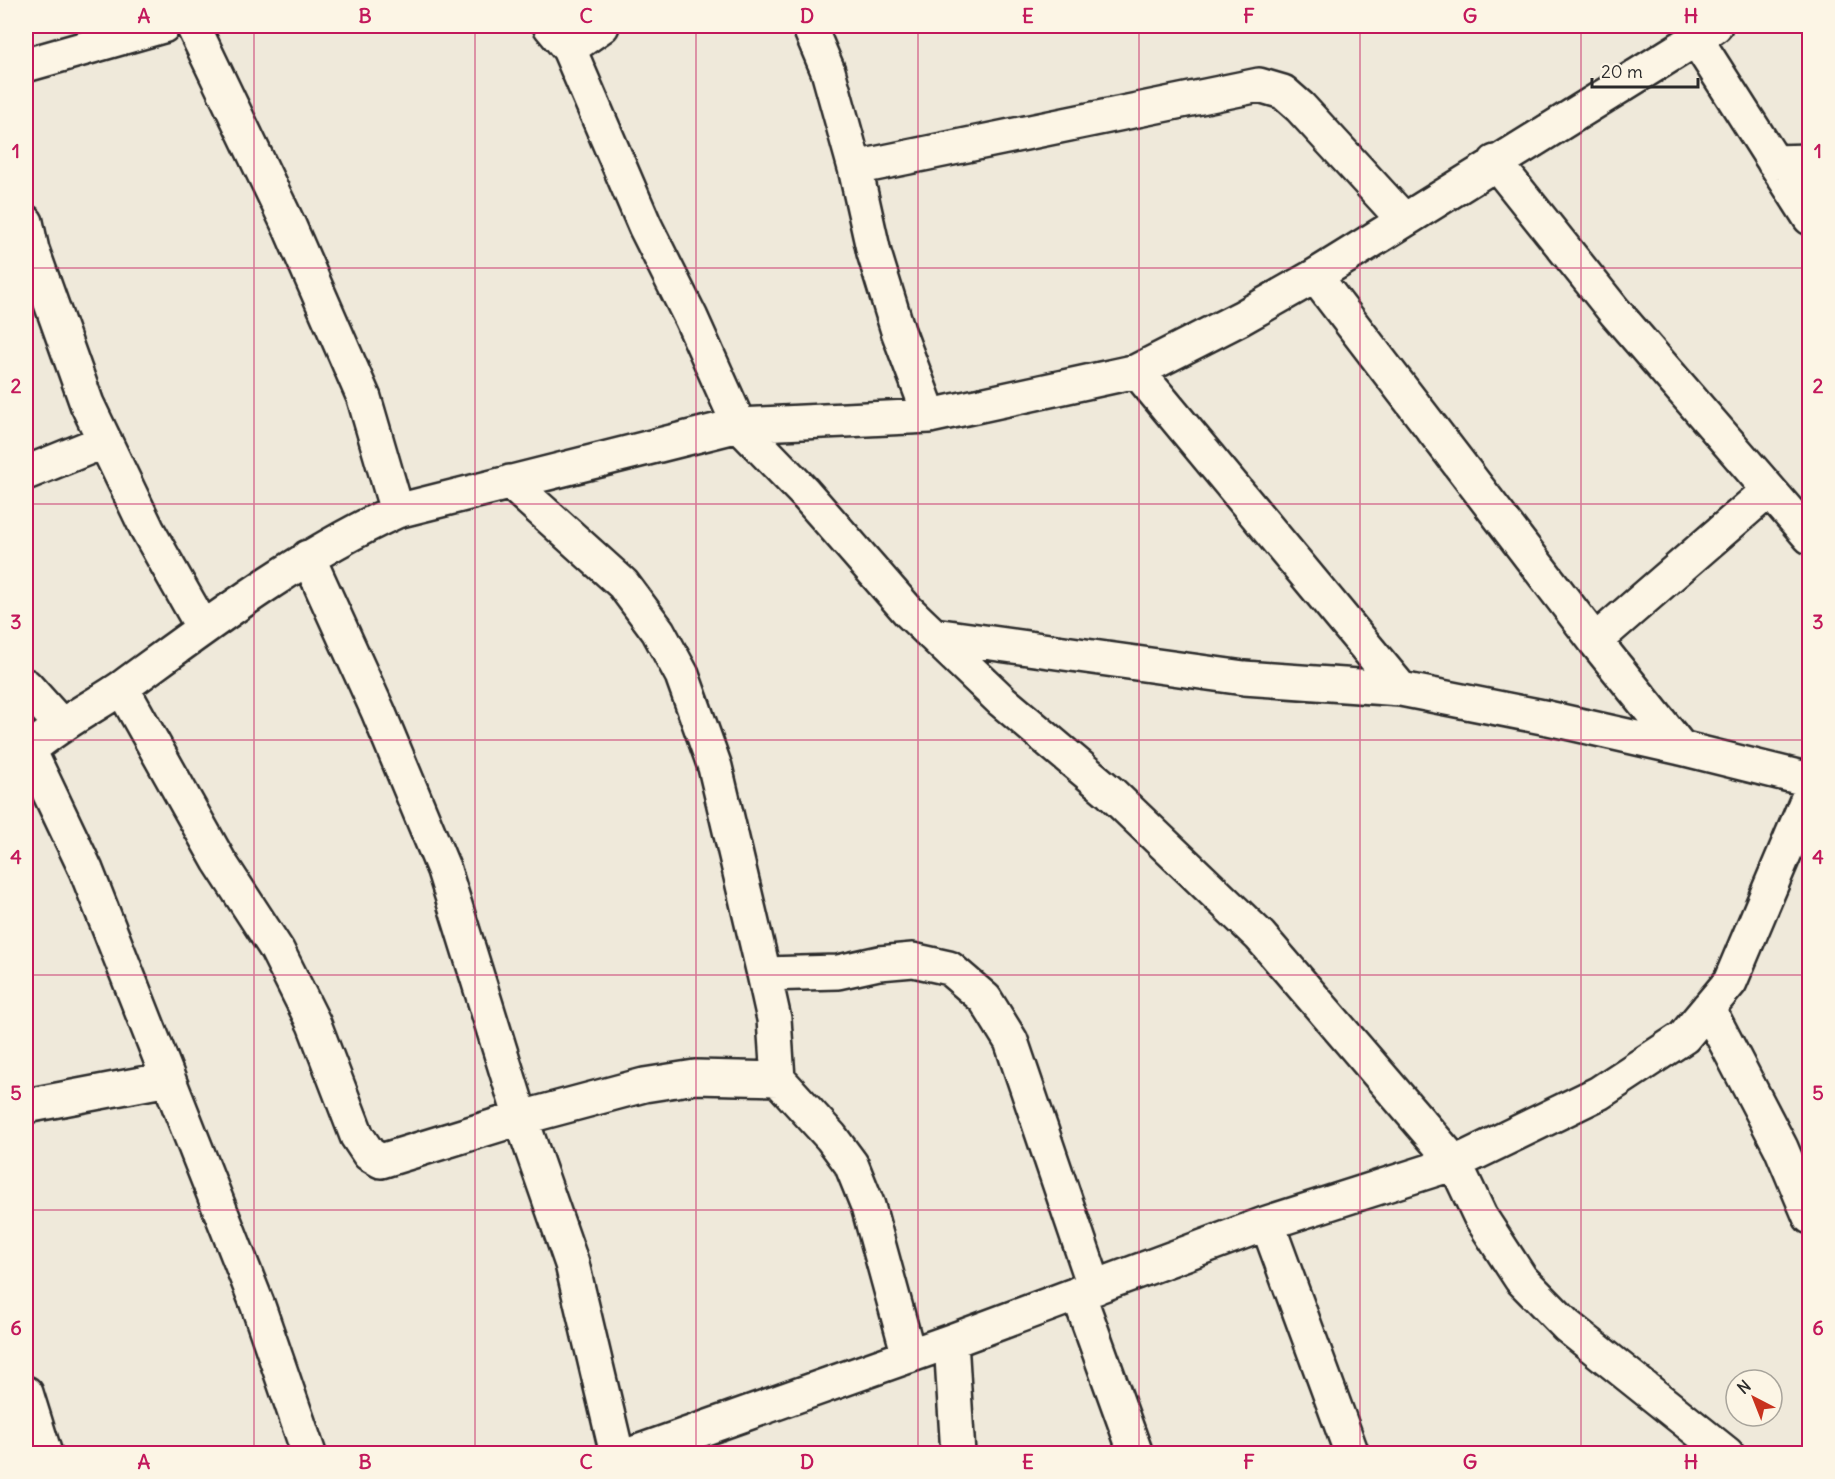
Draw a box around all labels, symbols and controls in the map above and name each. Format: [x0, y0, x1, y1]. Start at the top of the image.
text: A [138, 3, 151, 28]
text: B [358, 3, 372, 28]
text: C [579, 3, 593, 28]
text: D [800, 3, 814, 28]
text: E [1022, 3, 1034, 28]
text: F [1243, 3, 1255, 28]
text: G [1463, 3, 1477, 28]
text: H [1684, 3, 1698, 28]
scale bar [1592, 51, 1698, 89]
text: 20 m [1601, 60, 1643, 83]
text: 1 [12, 138, 20, 163]
text: 1 [1814, 138, 1822, 163]
text: 2 [11, 373, 22, 398]
text: 2 [1813, 373, 1824, 398]
text: 3 [10, 609, 22, 634]
text: 3 [1812, 609, 1824, 634]
text: 4 [10, 844, 22, 869]
text: 4 [1812, 844, 1824, 869]
text: 5 [10, 1080, 22, 1105]
text: 5 [1812, 1080, 1824, 1105]
text: 6 [10, 1315, 22, 1340]
text: 6 [1812, 1315, 1824, 1340]
north arrow [1724, 1368, 1784, 1428]
text: N [1733, 1376, 1755, 1398]
text: A [138, 1449, 151, 1474]
text: B [358, 1449, 372, 1474]
text: C [579, 1449, 593, 1474]
text: D [800, 1449, 814, 1474]
text: E [1022, 1449, 1034, 1474]
text: F [1243, 1449, 1255, 1474]
text: G [1463, 1449, 1477, 1474]
text: H [1684, 1449, 1698, 1474]

